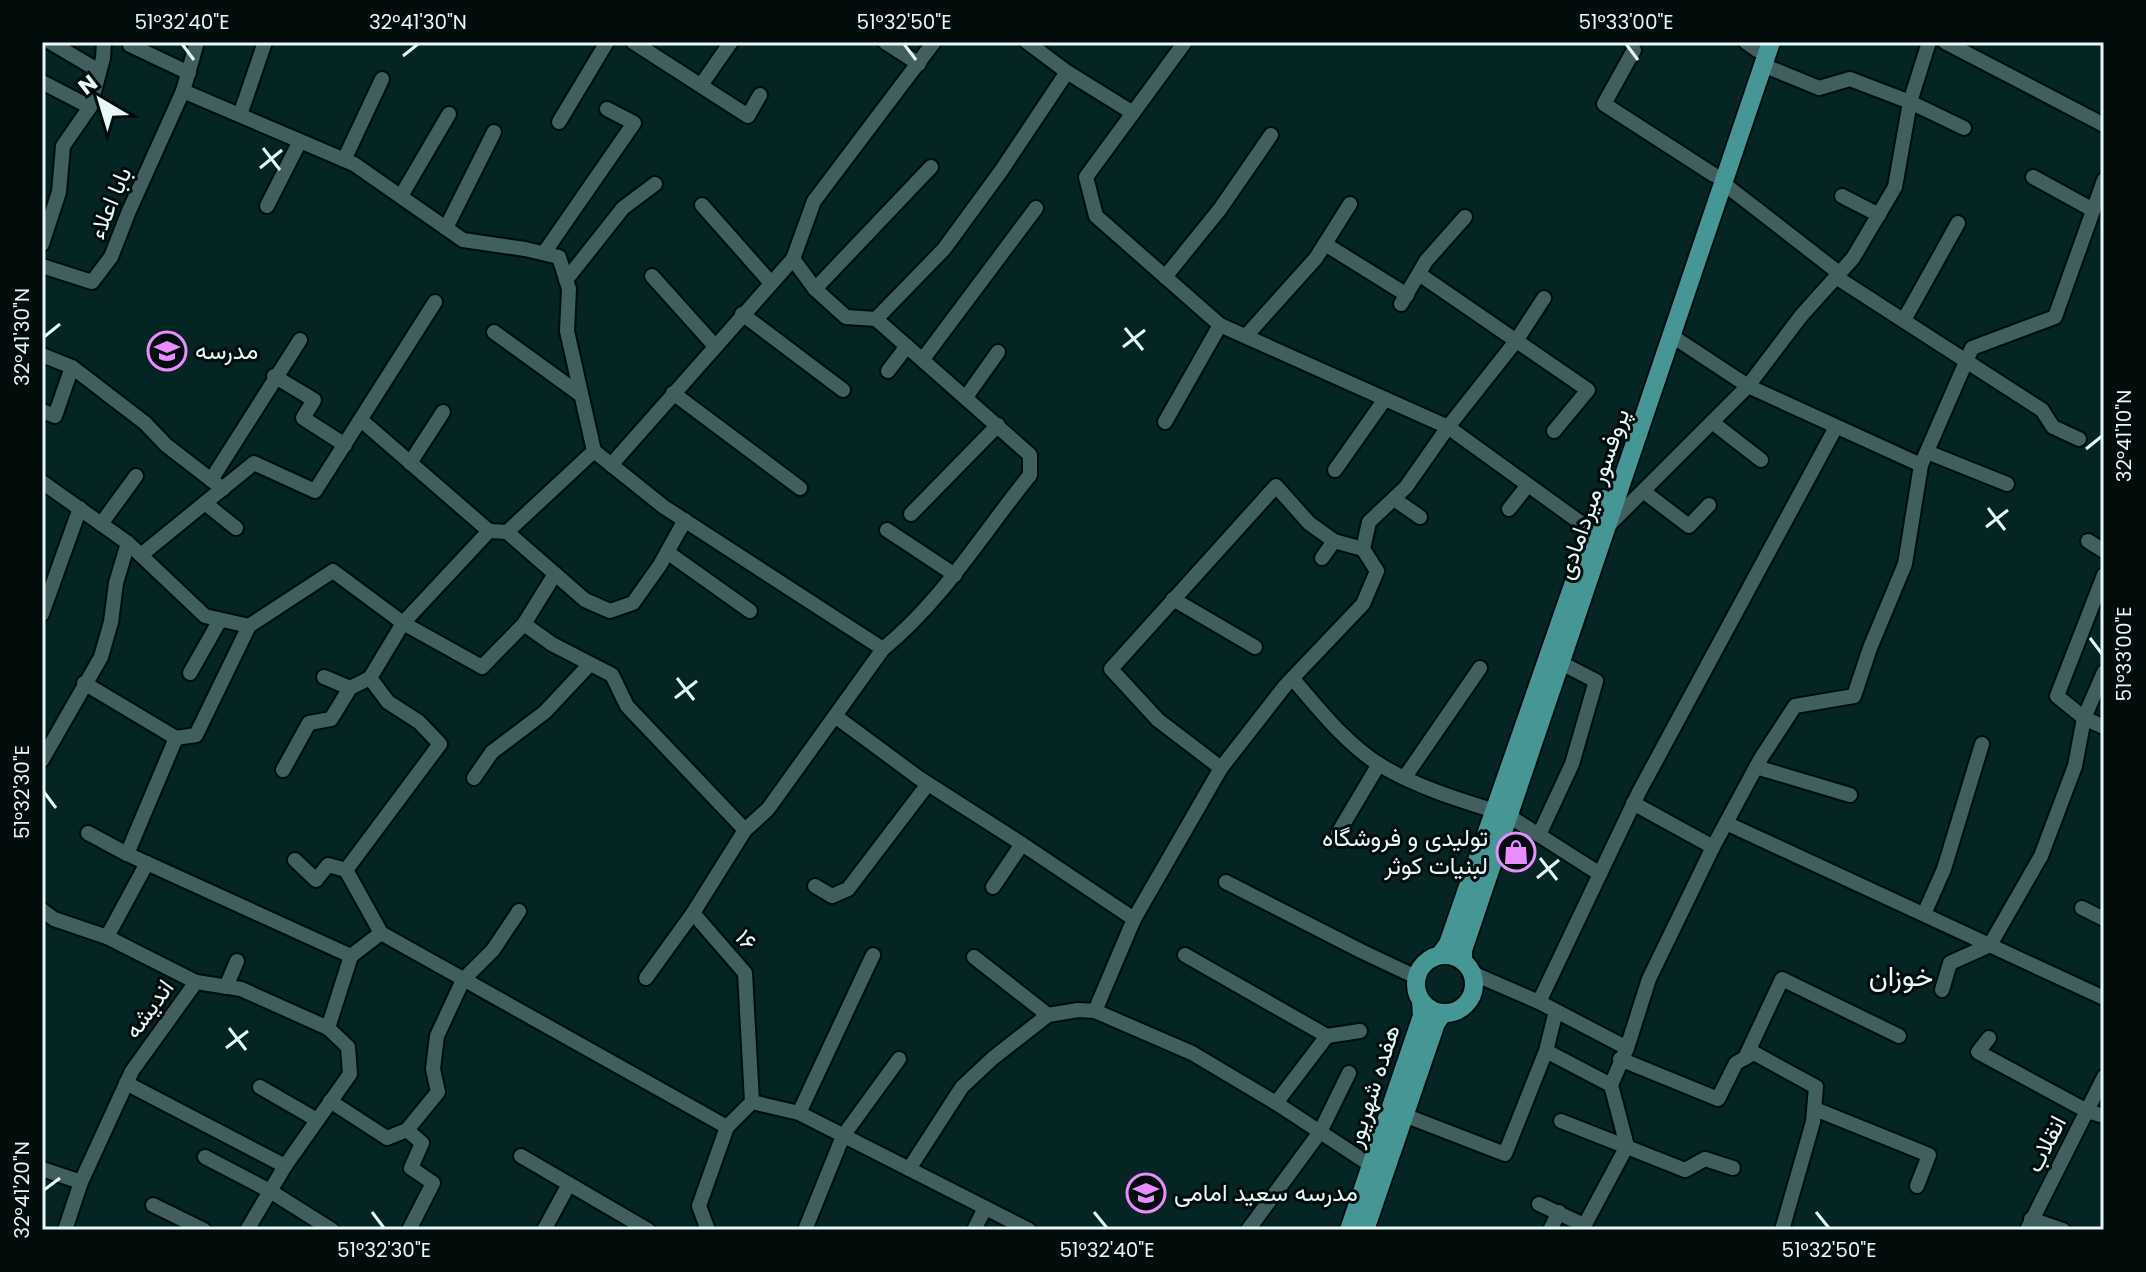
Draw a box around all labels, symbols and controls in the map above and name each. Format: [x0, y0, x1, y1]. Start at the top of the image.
text: 51°32'40"E [135, 8, 229, 36]
text: 32°41'30"N [369, 8, 467, 36]
text: 51°32'50"E [857, 8, 951, 36]
text: 51°33'00"E [1578, 8, 1674, 36]
north arrow [60, 60, 140, 140]
text: N [72, 67, 104, 102]
street label: بابا اعلاء [80, 162, 139, 244]
text: 32°41'30"N [8, 288, 36, 386]
school or university icon: مدرسه [146, 330, 188, 372]
place label: مدرسه [195, 334, 258, 367]
text: 32°41'10"N [2110, 390, 2138, 482]
street label: پروفسور میردامادی [1548, 404, 1637, 584]
text: 51°33'00"E [2110, 606, 2138, 702]
text: 51°32'30"E [8, 745, 36, 839]
place label: تولیدی و فروشگاه لبنیات کوثر [1322, 821, 1488, 882]
shop icon: تولیدی و فروشگاه لبنیات کوثر [1495, 831, 1537, 873]
street label: ۱۶ [728, 922, 765, 958]
district label: خوزان [1869, 957, 1933, 996]
street label: اندیشه [116, 973, 181, 1045]
street label: هفده شهریور [1337, 1020, 1408, 1152]
street label: انقلاب [2017, 1110, 2074, 1178]
text: 32°41'20"N [8, 1141, 36, 1239]
school or university icon: مدرسه سعید امامی [1125, 1172, 1167, 1214]
place label: مدرسه سعید امامی [1174, 1176, 1358, 1209]
text: 51°32'30"E [337, 1236, 431, 1264]
text: 51°32'40"E [1060, 1236, 1154, 1264]
text: 51°32'50"E [1782, 1236, 1876, 1264]

